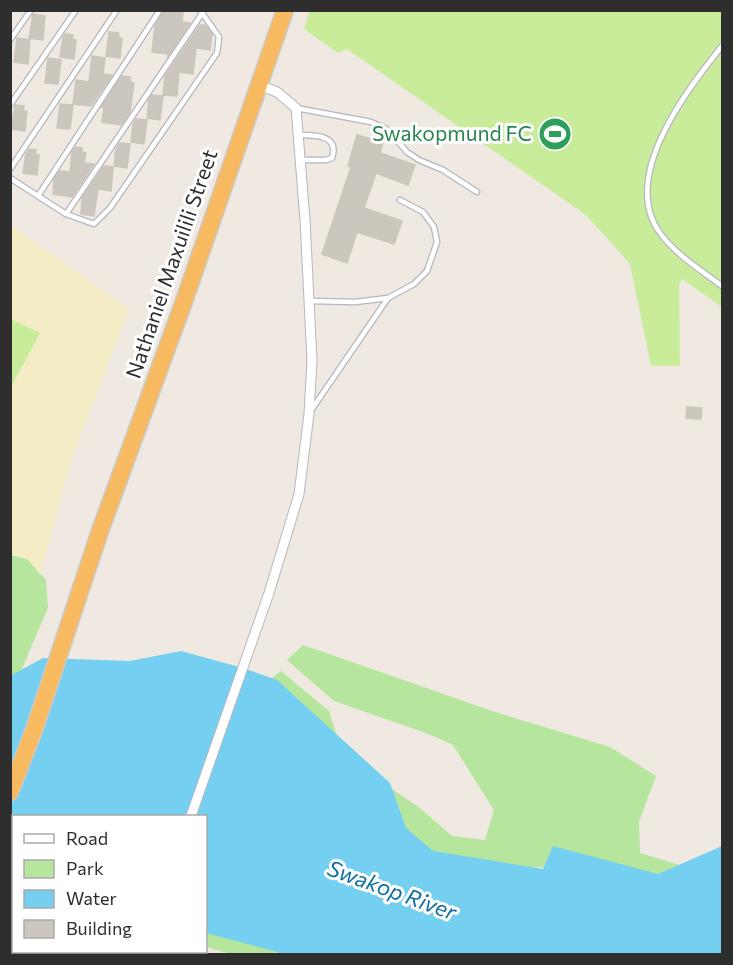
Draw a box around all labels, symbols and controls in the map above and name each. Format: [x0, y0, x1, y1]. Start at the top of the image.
sports icon: Swakopmund FC [537, 116, 573, 152]
place label: Swakopmund FC [372, 120, 532, 145]
street label: Nathaniel Maxuilili Street [120, 146, 222, 381]
legend [12, 815, 207, 953]
text: Road [66, 827, 108, 849]
water label: Swakop River [324, 854, 461, 926]
text: Park [66, 857, 104, 879]
text: Water [66, 887, 117, 909]
text: Building [66, 917, 132, 939]

